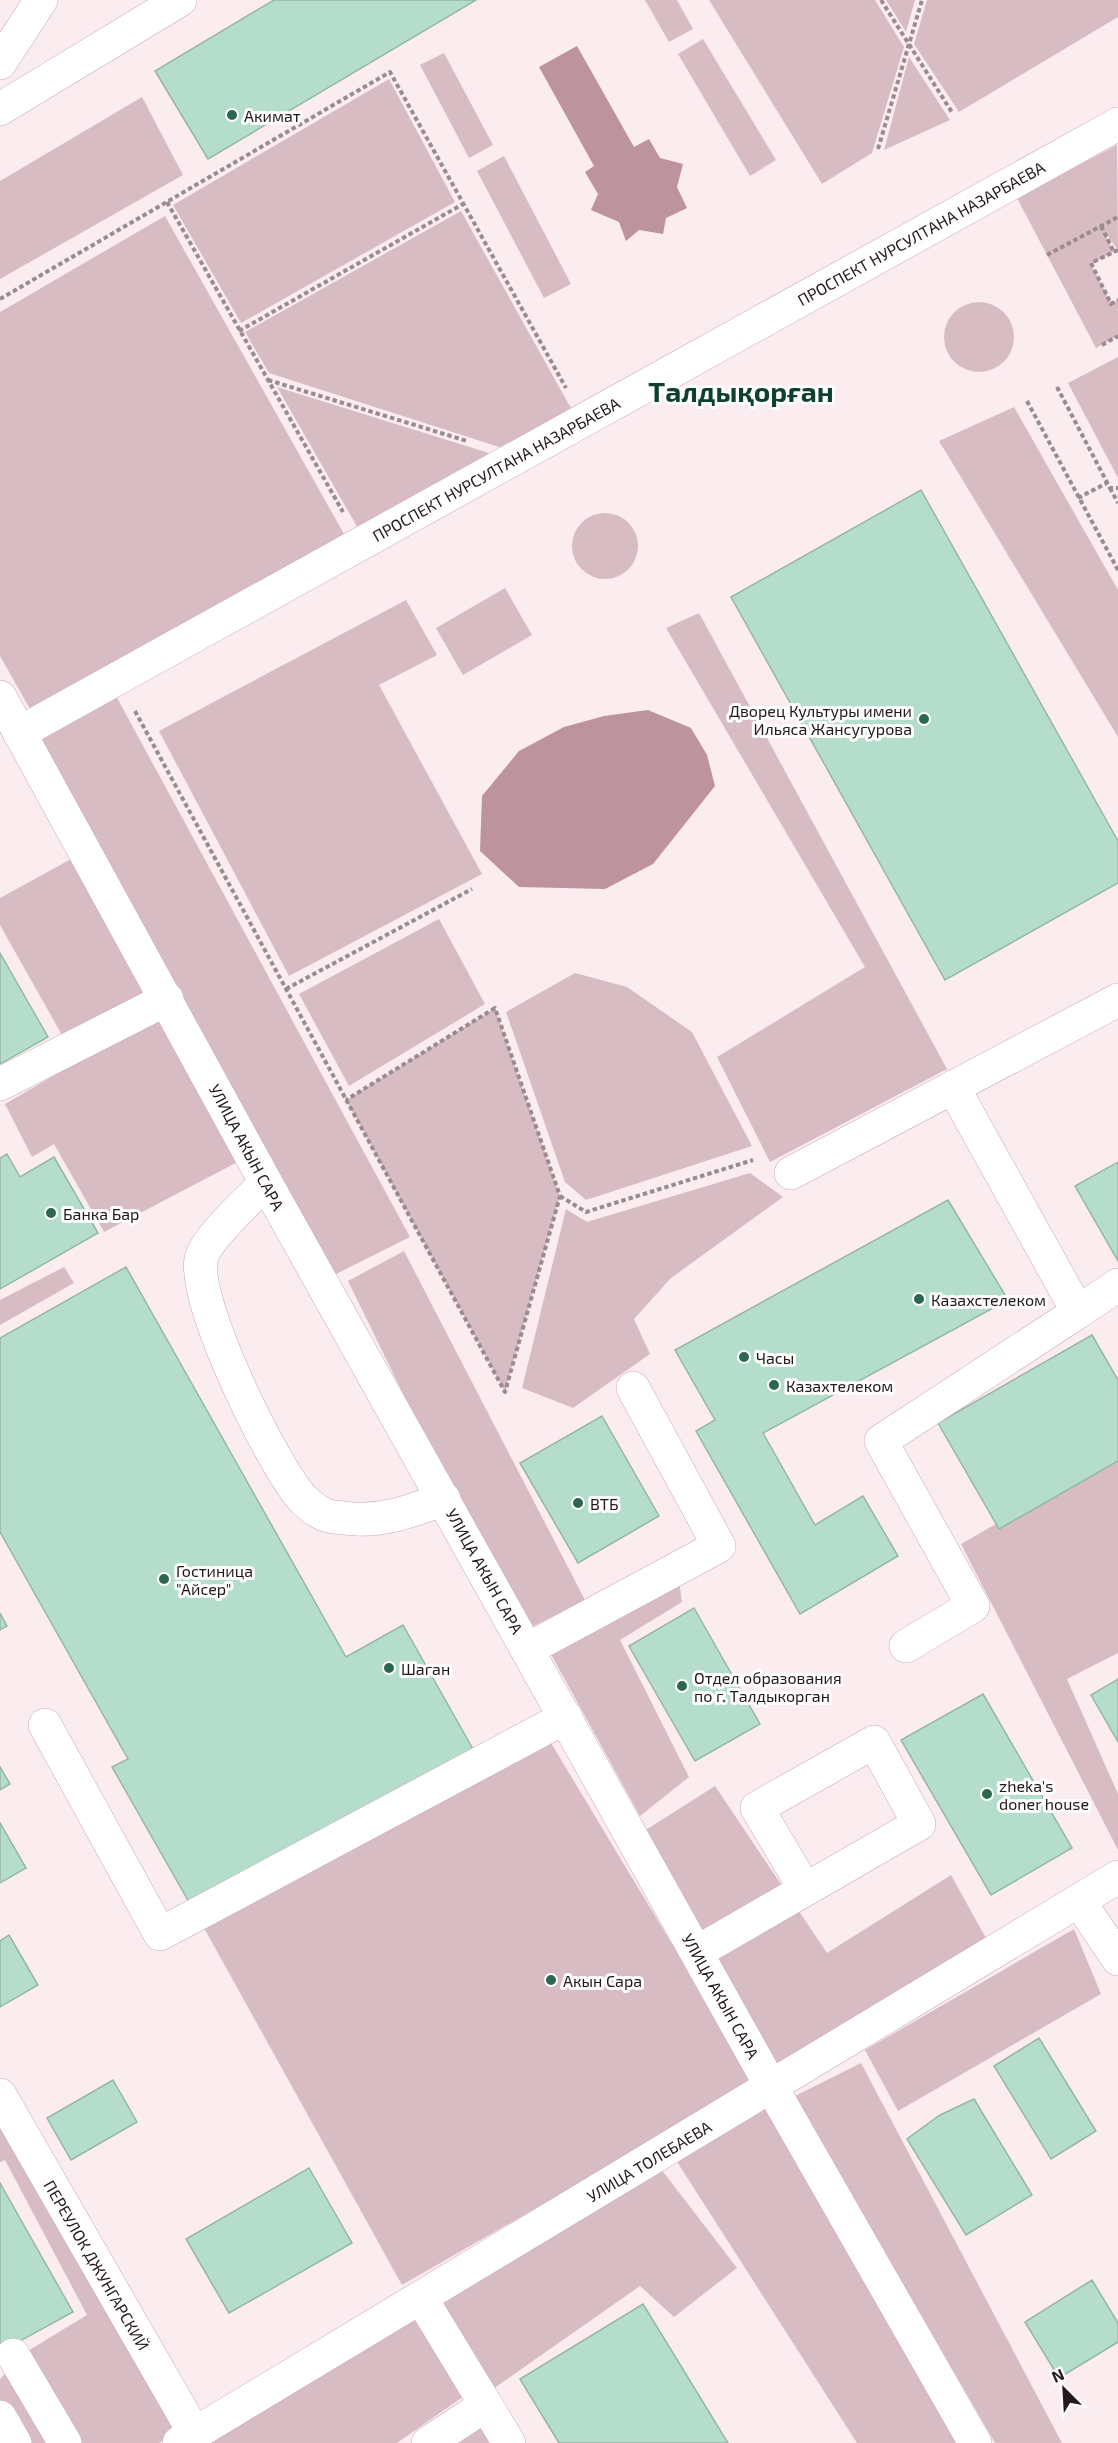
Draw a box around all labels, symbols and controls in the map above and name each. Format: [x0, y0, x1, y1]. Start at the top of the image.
place label: Акимат [244, 106, 301, 125]
marker: Акимат [225, 108, 239, 122]
street label: ПРОСПЕКТ НУРСУЛТАНА НАЗАРБАЕВА [794, 157, 1048, 309]
district label: Талдықорған [648, 374, 834, 408]
street label: ПРОСПЕКТ НУРСУЛТАНА НАЗАРБАЕВА [369, 393, 623, 545]
place label: Дворец Культуры имени Ильяса Жансугурова [729, 701, 912, 739]
marker: Дворец Культуры имени Ильяса Жансугурова [917, 712, 931, 726]
street label: УЛИЦА АКЫН САРА [206, 1081, 288, 1213]
place label: Банка Бар [63, 1204, 139, 1223]
marker: Банка Бар [44, 1206, 58, 1220]
place label: Казахстелеком [931, 1290, 1046, 1309]
marker: Казахстелеком [912, 1292, 926, 1306]
place label: Часы [756, 1348, 794, 1367]
marker: Часы [737, 1350, 751, 1364]
place label: Казахтелеком [786, 1376, 893, 1395]
marker: Казахтелеком [767, 1378, 781, 1392]
place label: ВТБ [590, 1494, 619, 1513]
marker: ВТБ [571, 1496, 585, 1510]
street label: УЛИЦА АКЫН САРА [443, 1505, 527, 1637]
place label: Гостиница "Айсер" [176, 1561, 253, 1598]
marker: Гостиница "Айсер" [157, 1572, 171, 1586]
place label: Шаган [401, 1659, 450, 1678]
marker: Шаган [382, 1661, 396, 1675]
place label: Отдел образования по г. Талдыкорган [694, 1668, 842, 1705]
marker: Отдел образования по г. Талдыкорган [675, 1679, 689, 1693]
place label: zheka's doner house [999, 1776, 1089, 1813]
marker: zheka's doner house [980, 1787, 994, 1801]
street label: УЛИЦА АКЫН САРА [679, 1930, 763, 2062]
place label: Акын Сара [563, 1971, 642, 1990]
marker: Акын Сара [544, 1973, 558, 1987]
street label: УЛИЦА ТОЛЕБАЕВА [583, 2116, 715, 2206]
street label: ПЕРЕУЛОК ДЖУНГАРСКИЙ [40, 2177, 154, 2353]
north arrow [1034, 2359, 1094, 2419]
text: N [1049, 2364, 1067, 2386]

